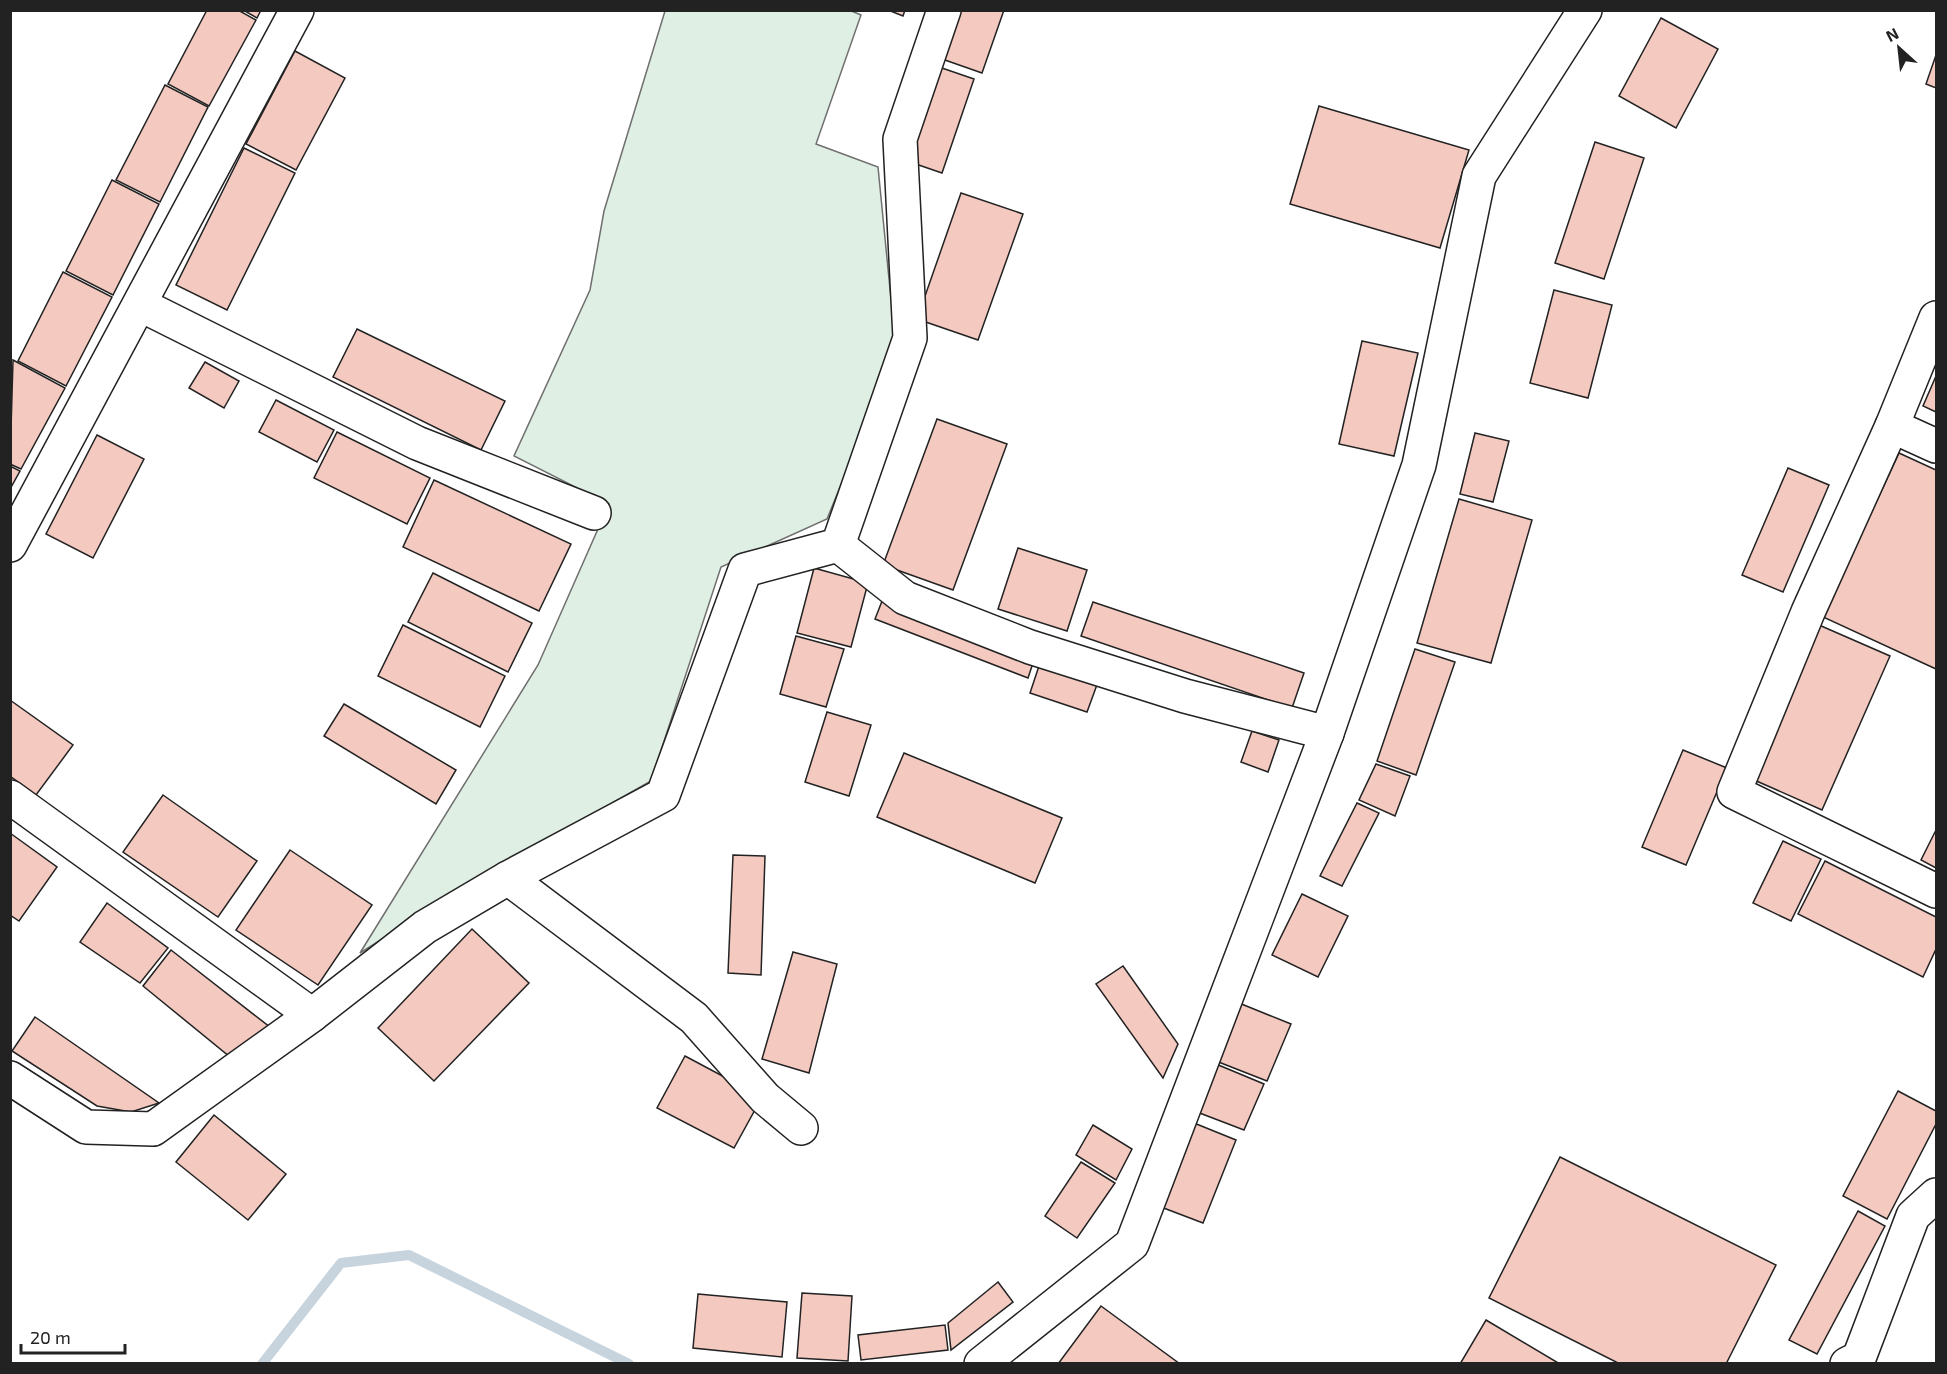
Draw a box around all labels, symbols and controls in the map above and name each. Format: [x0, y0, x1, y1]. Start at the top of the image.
north arrow [1869, 18, 1929, 78]
text: N [1882, 23, 1901, 45]
scale bar [21, 1317, 124, 1355]
text: 20 m [30, 1326, 71, 1348]

